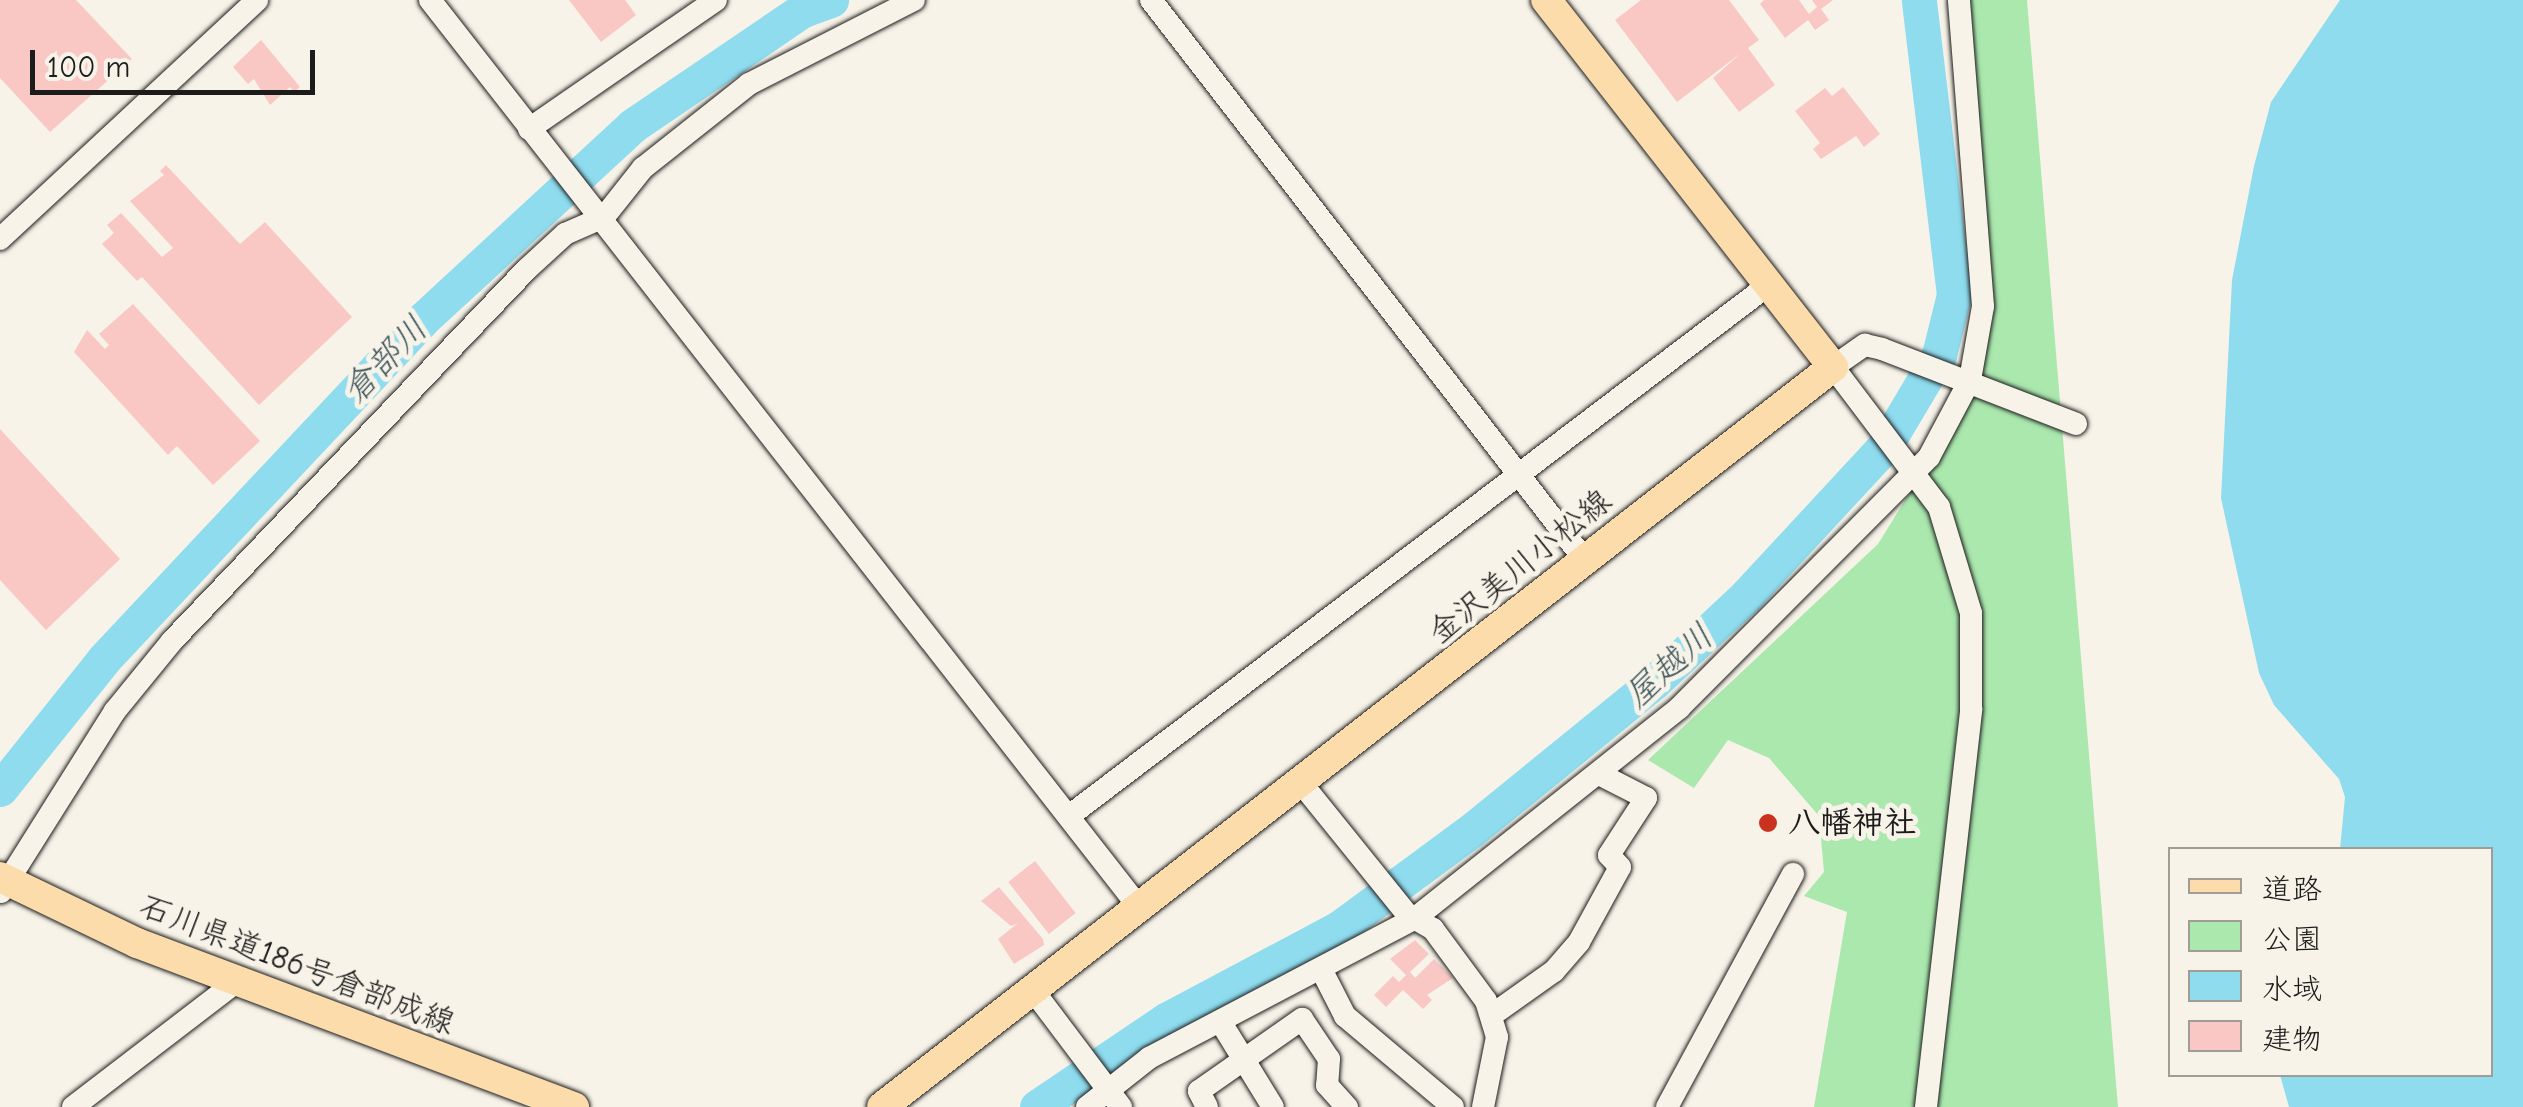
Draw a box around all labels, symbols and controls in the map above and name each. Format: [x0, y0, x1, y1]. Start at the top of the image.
scale bar [35, 30, 320, 92]
text: 100 m [47, 50, 130, 85]
water label: 倉部川 [333, 308, 437, 412]
street label: 金沢美川小松線 [1421, 482, 1619, 652]
water label: 屋越川 [1616, 615, 1722, 717]
place label: 八幡神社 [1788, 804, 1916, 842]
marker: 八幡神社 [1757, 812, 1779, 834]
legend [2168, 847, 2493, 1077]
text: 道路 [2262, 872, 2322, 907]
street label: 石川県道186号倉部成線 [134, 887, 460, 1043]
text: 公園 [2262, 922, 2322, 957]
text: 水域 [2262, 972, 2322, 1007]
text: 建物 [2262, 1022, 2322, 1057]

